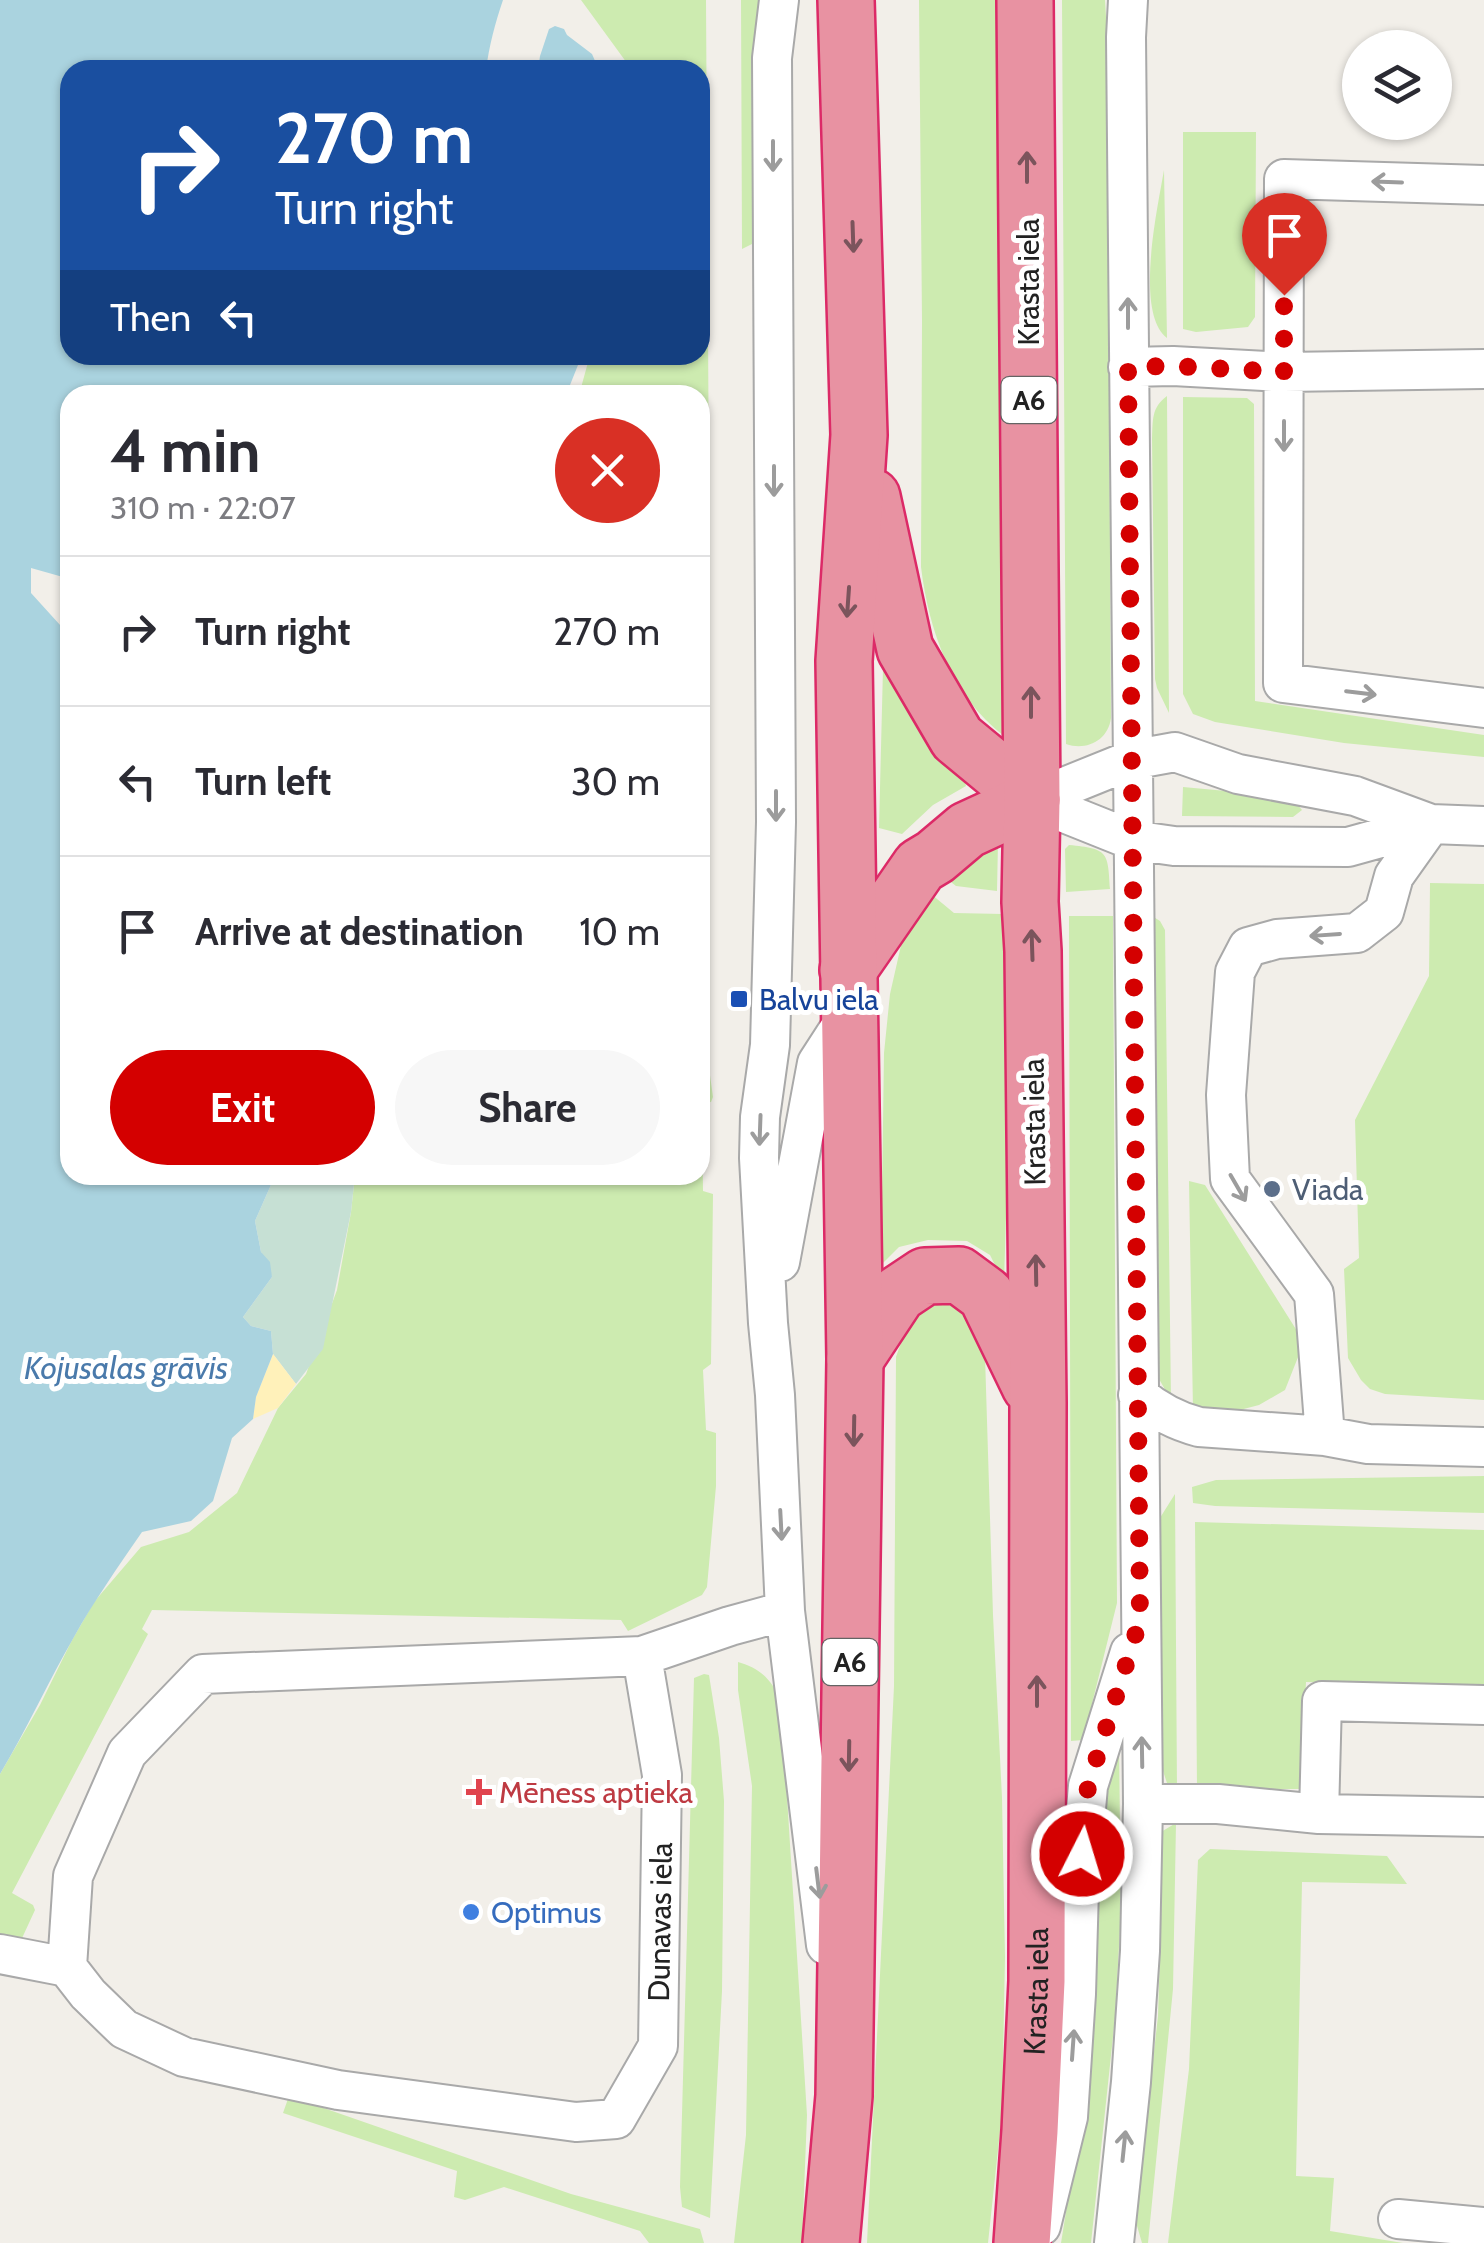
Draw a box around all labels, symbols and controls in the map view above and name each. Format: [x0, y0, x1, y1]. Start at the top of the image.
map controls [1342, 30, 1452, 140]
button: layers [1342, 30, 1452, 140]
text: 270 m [275, 95, 473, 181]
icon: right [110, 100, 240, 230]
one-way arrow [764, 138, 782, 171]
one-way arrow [1018, 152, 1036, 184]
one-way arrow [1371, 172, 1403, 191]
text: Turn right [275, 181, 454, 235]
pin [1242, 193, 1327, 296]
icon: arrive [1257, 208, 1312, 263]
street label: Krasta iela [1010, 218, 1047, 346]
one-way arrow [844, 221, 863, 253]
icon: left [211, 290, 266, 345]
text: Then [110, 294, 191, 341]
one-way arrow [1118, 297, 1138, 330]
road number: A6 [1002, 377, 1056, 423]
text: 4 min [110, 414, 260, 487]
button: close [555, 418, 660, 523]
one-way arrow [1274, 420, 1294, 452]
one-way arrow [764, 464, 784, 496]
text: 310 m · 22:07 [110, 488, 296, 527]
one-way arrow [838, 586, 857, 618]
icon: right [110, 604, 165, 659]
text: Turn right [195, 608, 351, 655]
text: 270 m [553, 608, 660, 655]
one-way arrow [1344, 684, 1376, 703]
one-way arrow [1022, 687, 1040, 720]
icon: left [110, 754, 165, 809]
text: Turn left [195, 758, 331, 805]
text: 30 m [571, 758, 660, 805]
one-way arrow [766, 788, 786, 821]
icon: arrive [110, 904, 165, 959]
text: Arrive at destination [195, 908, 524, 955]
text: 10 m [579, 908, 660, 955]
one-way arrow [1309, 926, 1341, 945]
one-way arrow [1022, 929, 1041, 961]
place label: Balvu iela [759, 981, 879, 1018]
marker: Balvu iela [728, 988, 750, 1010]
button: Exit [110, 1050, 375, 1165]
button: Share [395, 1050, 660, 1165]
street label: Krasta iela [1014, 1057, 1054, 1186]
one-way arrow [750, 1113, 769, 1145]
place label: Viada [1292, 1171, 1364, 1208]
one-way arrow [1229, 1173, 1249, 1202]
marker: Viada [1261, 1178, 1283, 1200]
one-way arrow [1026, 1254, 1046, 1286]
water label: Kojusalas grāvis [24, 1348, 228, 1387]
one-way arrow [844, 1415, 863, 1447]
one-way arrow [772, 1509, 791, 1541]
road number: A6 [822, 1639, 878, 1685]
one-way arrow [1028, 1675, 1046, 1708]
one-way arrow [1132, 1736, 1151, 1768]
one-way arrow [840, 1740, 858, 1772]
place label: Mēness aptieka [499, 1774, 693, 1811]
marker: Mēness aptieka [468, 1781, 490, 1803]
position arrow [1030, 1802, 1134, 1906]
street label: Dunavas iela [640, 1841, 680, 2002]
one-way arrow [809, 1866, 828, 1899]
place label: Optimus [491, 1894, 601, 1931]
marker: Optimus [460, 1901, 482, 1923]
street label: Krasta iela [1015, 1927, 1056, 2056]
one-way arrow [1064, 2029, 1083, 2061]
one-way arrow [1115, 2130, 1134, 2163]

